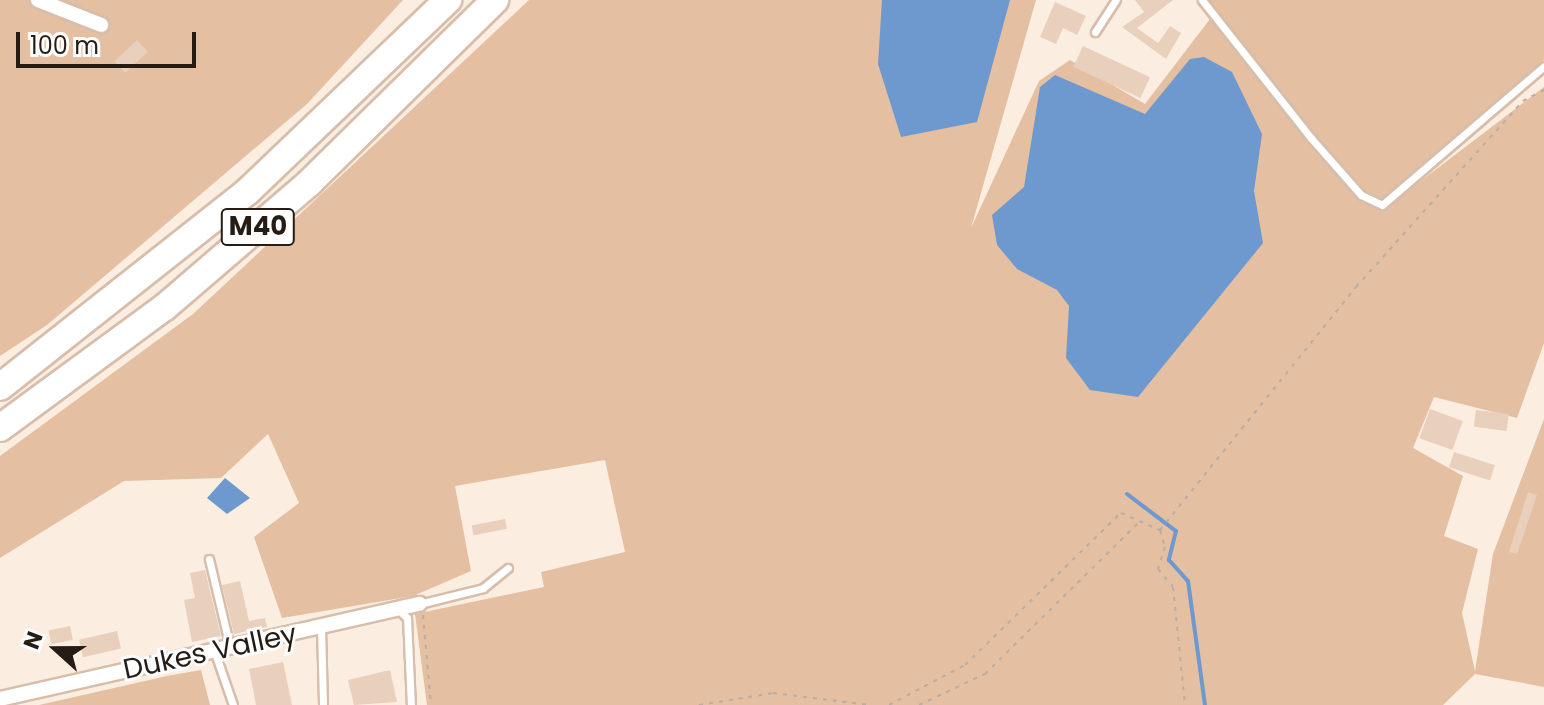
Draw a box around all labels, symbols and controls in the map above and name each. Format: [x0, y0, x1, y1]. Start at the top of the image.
scale bar [20, 16, 200, 66]
text: 100 m [30, 29, 99, 62]
road number: M40 [220, 205, 296, 249]
north arrow [16, 609, 96, 689]
street label: Dukes Valley [120, 617, 300, 687]
text: N [16, 627, 51, 654]

